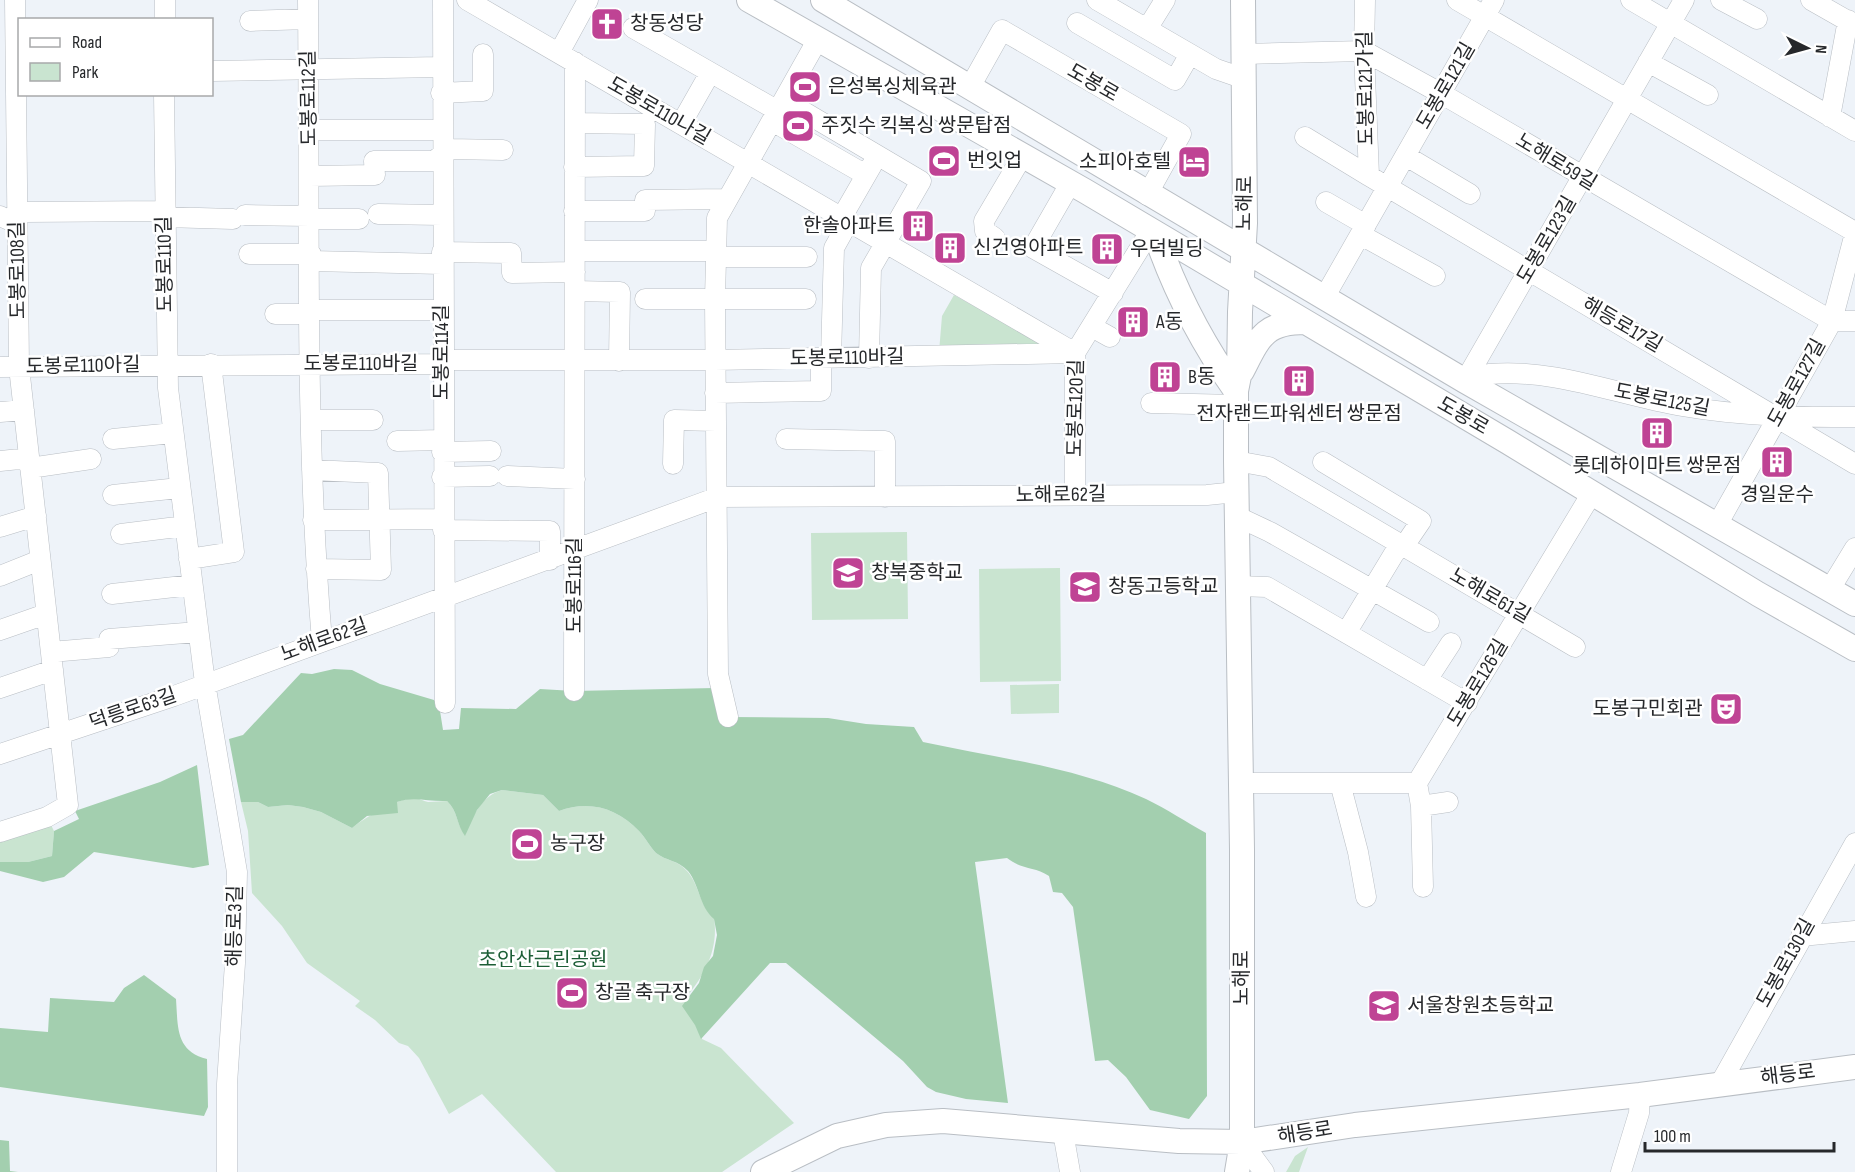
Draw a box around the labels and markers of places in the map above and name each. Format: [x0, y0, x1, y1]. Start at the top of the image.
church icon: 창동성당 [589, 6, 625, 42]
place label: 창동성당 [630, 12, 704, 36]
sports icon: 은성복싱체육관 [787, 69, 823, 105]
place label: 은성복싱체육관 [828, 75, 957, 99]
sports icon: 주짓수 킥복싱 쌍문탑점 [780, 108, 816, 144]
place label: 주짓수 킥복싱 쌍문탑점 [821, 114, 1011, 138]
sports icon: 번잇업 [926, 143, 962, 179]
hotel icon: 소피아호텔 [1176, 144, 1212, 180]
place label: 번잇업 [967, 149, 1022, 173]
place label: 소피아호텔 [1079, 150, 1171, 174]
building icon: 한솔아파트 [900, 208, 936, 244]
place label: 한솔아파트 [803, 214, 895, 238]
building icon: 신건영아파트 [932, 230, 968, 266]
building icon: 우덕빌딩 [1089, 231, 1125, 267]
place label: 신건영아파트 [973, 236, 1083, 260]
place label: 우덕빌딩 [1130, 237, 1204, 261]
building icon: A동 [1115, 304, 1151, 340]
place label: A동 [1155, 310, 1183, 334]
building icon: B동 [1147, 359, 1183, 395]
building icon: 전자랜드파워센터 쌍문점 [1281, 363, 1317, 399]
place label: B동 [1188, 365, 1215, 389]
place label: 전자랜드파워센터 쌍문점 [1196, 402, 1402, 426]
building icon: 롯데하이마트 쌍문점 [1639, 415, 1675, 451]
building icon: 경일운수 [1759, 444, 1795, 480]
place label: 롯데하이마트 쌍문점 [1573, 454, 1741, 478]
place label: 경일운수 [1740, 483, 1814, 507]
school or university icon: 창북중학교 [830, 555, 866, 591]
place label: 창북중학교 [871, 561, 963, 585]
school or university icon: 창동고등학교 [1067, 569, 1103, 605]
place label: 창동고등학교 [1108, 575, 1218, 599]
theatre icon: 도봉구민회관 [1708, 691, 1744, 727]
place label: 도봉구민회관 [1593, 697, 1703, 721]
sports icon: 농구장 [509, 826, 545, 862]
place label: 농구장 [550, 832, 605, 856]
sports icon: 창골 축구장 [554, 975, 590, 1011]
place label: 창골 축구장 [595, 981, 690, 1005]
school or university icon: 서울창원초등학교 [1366, 988, 1402, 1024]
place label: 서울창원초등학교 [1407, 994, 1554, 1018]

